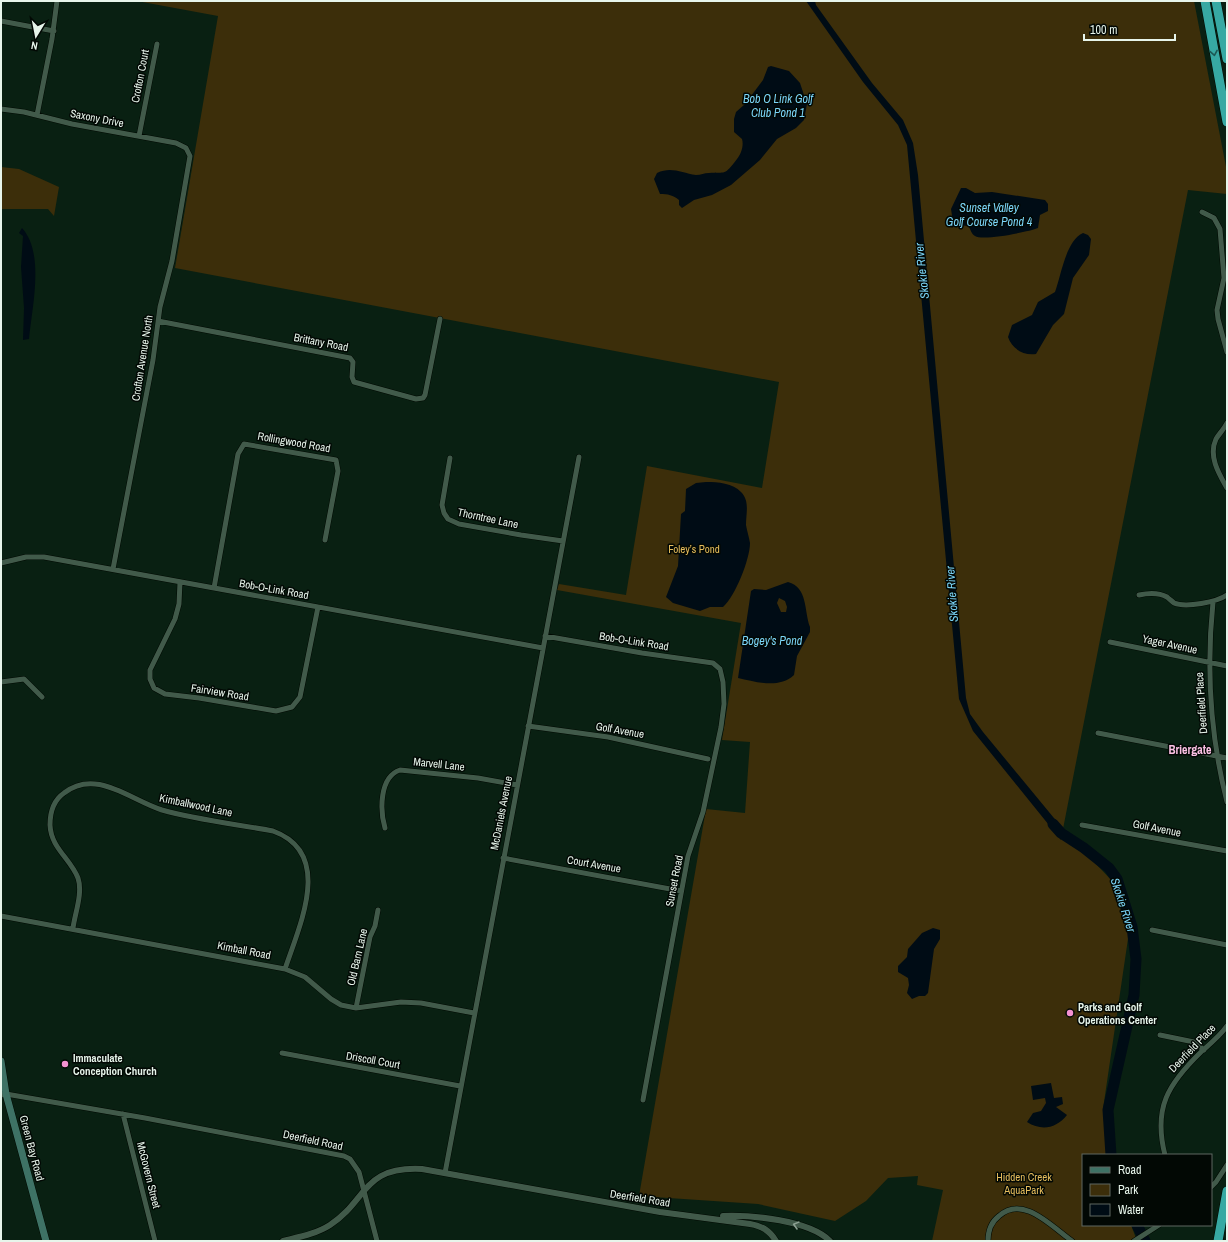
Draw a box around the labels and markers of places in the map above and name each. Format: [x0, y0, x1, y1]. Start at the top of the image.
place label: Parks and Golf Operations Center [1078, 1000, 1157, 1027]
marker: Parks and Golf Operations Center [1065, 1008, 1075, 1018]
place label: Immaculate Conception Church [73, 1051, 157, 1078]
marker: Immaculate Conception Church [60, 1059, 70, 1069]

